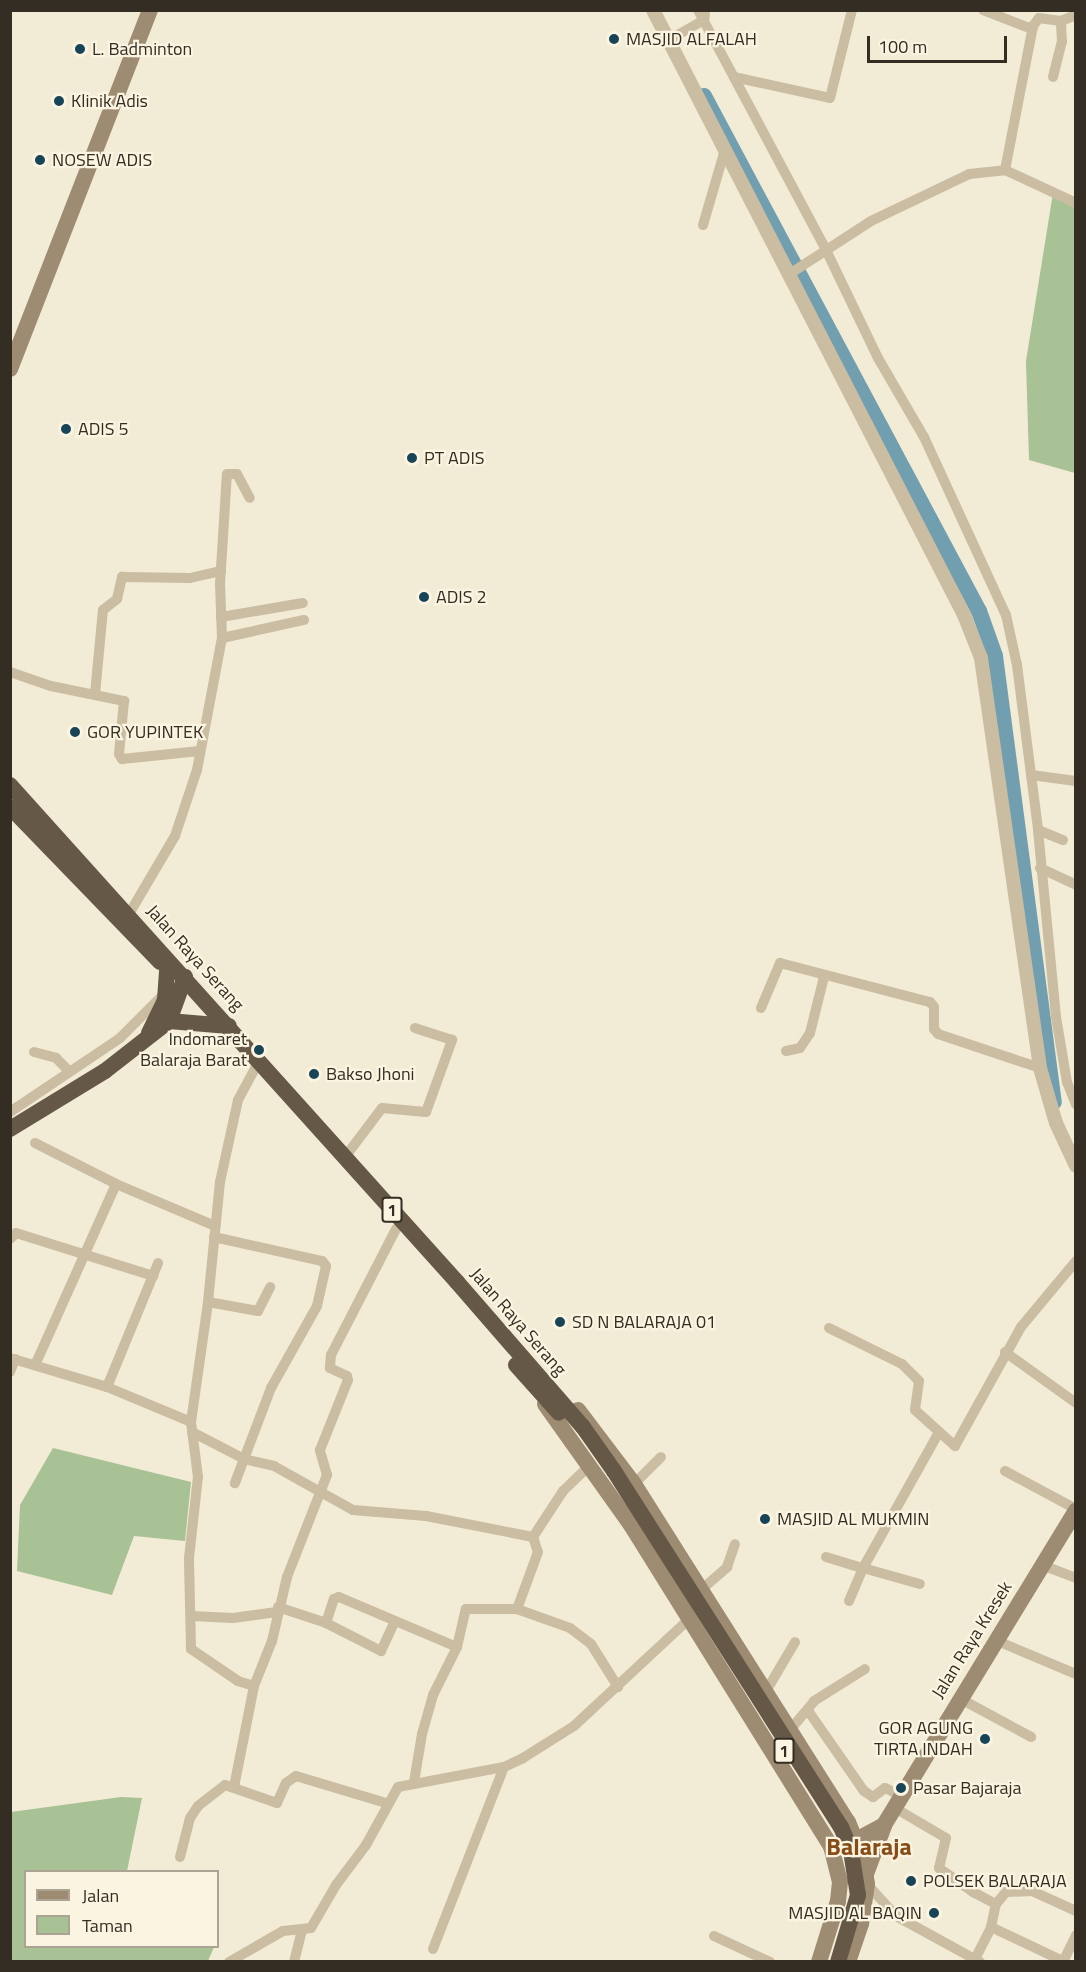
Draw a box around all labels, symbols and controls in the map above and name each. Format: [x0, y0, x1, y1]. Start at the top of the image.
scale bar [870, 24, 1010, 62]
place label: MASJID ALFALAH [626, 28, 757, 50]
marker: MASJID ALFALAH [607, 32, 621, 46]
text: 100 m [878, 33, 927, 60]
place label: L. Badminton [92, 38, 192, 60]
marker: L. Badminton [73, 42, 87, 56]
place label: Klinik Adis [71, 90, 148, 112]
marker: Klinik Adis [52, 94, 66, 108]
place label: NOSEW ADIS [52, 149, 152, 171]
marker: NOSEW ADIS [33, 153, 47, 167]
place label: ADIS 5 [78, 418, 129, 440]
marker: ADIS 5 [59, 422, 73, 436]
place label: PT ADIS [424, 447, 485, 469]
marker: PT ADIS [405, 451, 419, 465]
place label: ADIS 2 [436, 586, 487, 608]
marker: ADIS 2 [417, 590, 431, 604]
place label: GOR YUPINTEK [87, 721, 203, 743]
marker: GOR YUPINTEK [68, 725, 82, 739]
street label: Jalan Raya Serang [142, 900, 248, 1016]
place label: Indomaret Balaraja Barat [140, 1029, 247, 1072]
marker: Indomaret Balaraja Barat [252, 1043, 266, 1057]
place label: Bakso Jhoni [326, 1063, 415, 1085]
marker: Bakso Jhoni [307, 1067, 321, 1081]
road number: 1 [382, 1197, 402, 1223]
street label: Jalan Raya Serang [465, 1264, 571, 1380]
place label: SD N BALARAJA 01 [572, 1311, 716, 1333]
marker: SD N BALARAJA 01 [553, 1315, 567, 1329]
place label: MASJID AL MUKMIN [777, 1508, 929, 1530]
marker: MASJID AL MUKMIN [758, 1512, 772, 1526]
street label: Jalan Raya Kresek [927, 1577, 1017, 1703]
place label: GOR AGUNG TIRTA INDAH [874, 1718, 973, 1760]
marker: GOR AGUNG TIRTA INDAH [978, 1732, 992, 1746]
road number: 1 [774, 1738, 794, 1764]
place label: Pasar Bajaraja [913, 1777, 1021, 1799]
marker: Pasar Bajaraja [894, 1781, 908, 1795]
district label: Balaraja [826, 1833, 912, 1861]
legend [24, 1870, 219, 1948]
place label: POLSEK BALARAJA [923, 1870, 1067, 1892]
marker: POLSEK BALARAJA [904, 1874, 918, 1888]
text: Jalan [82, 1882, 119, 1909]
place label: MASJID AL BAQIN [788, 1902, 922, 1924]
marker: MASJID AL BAQIN [927, 1906, 941, 1920]
text: Taman [82, 1912, 133, 1939]

